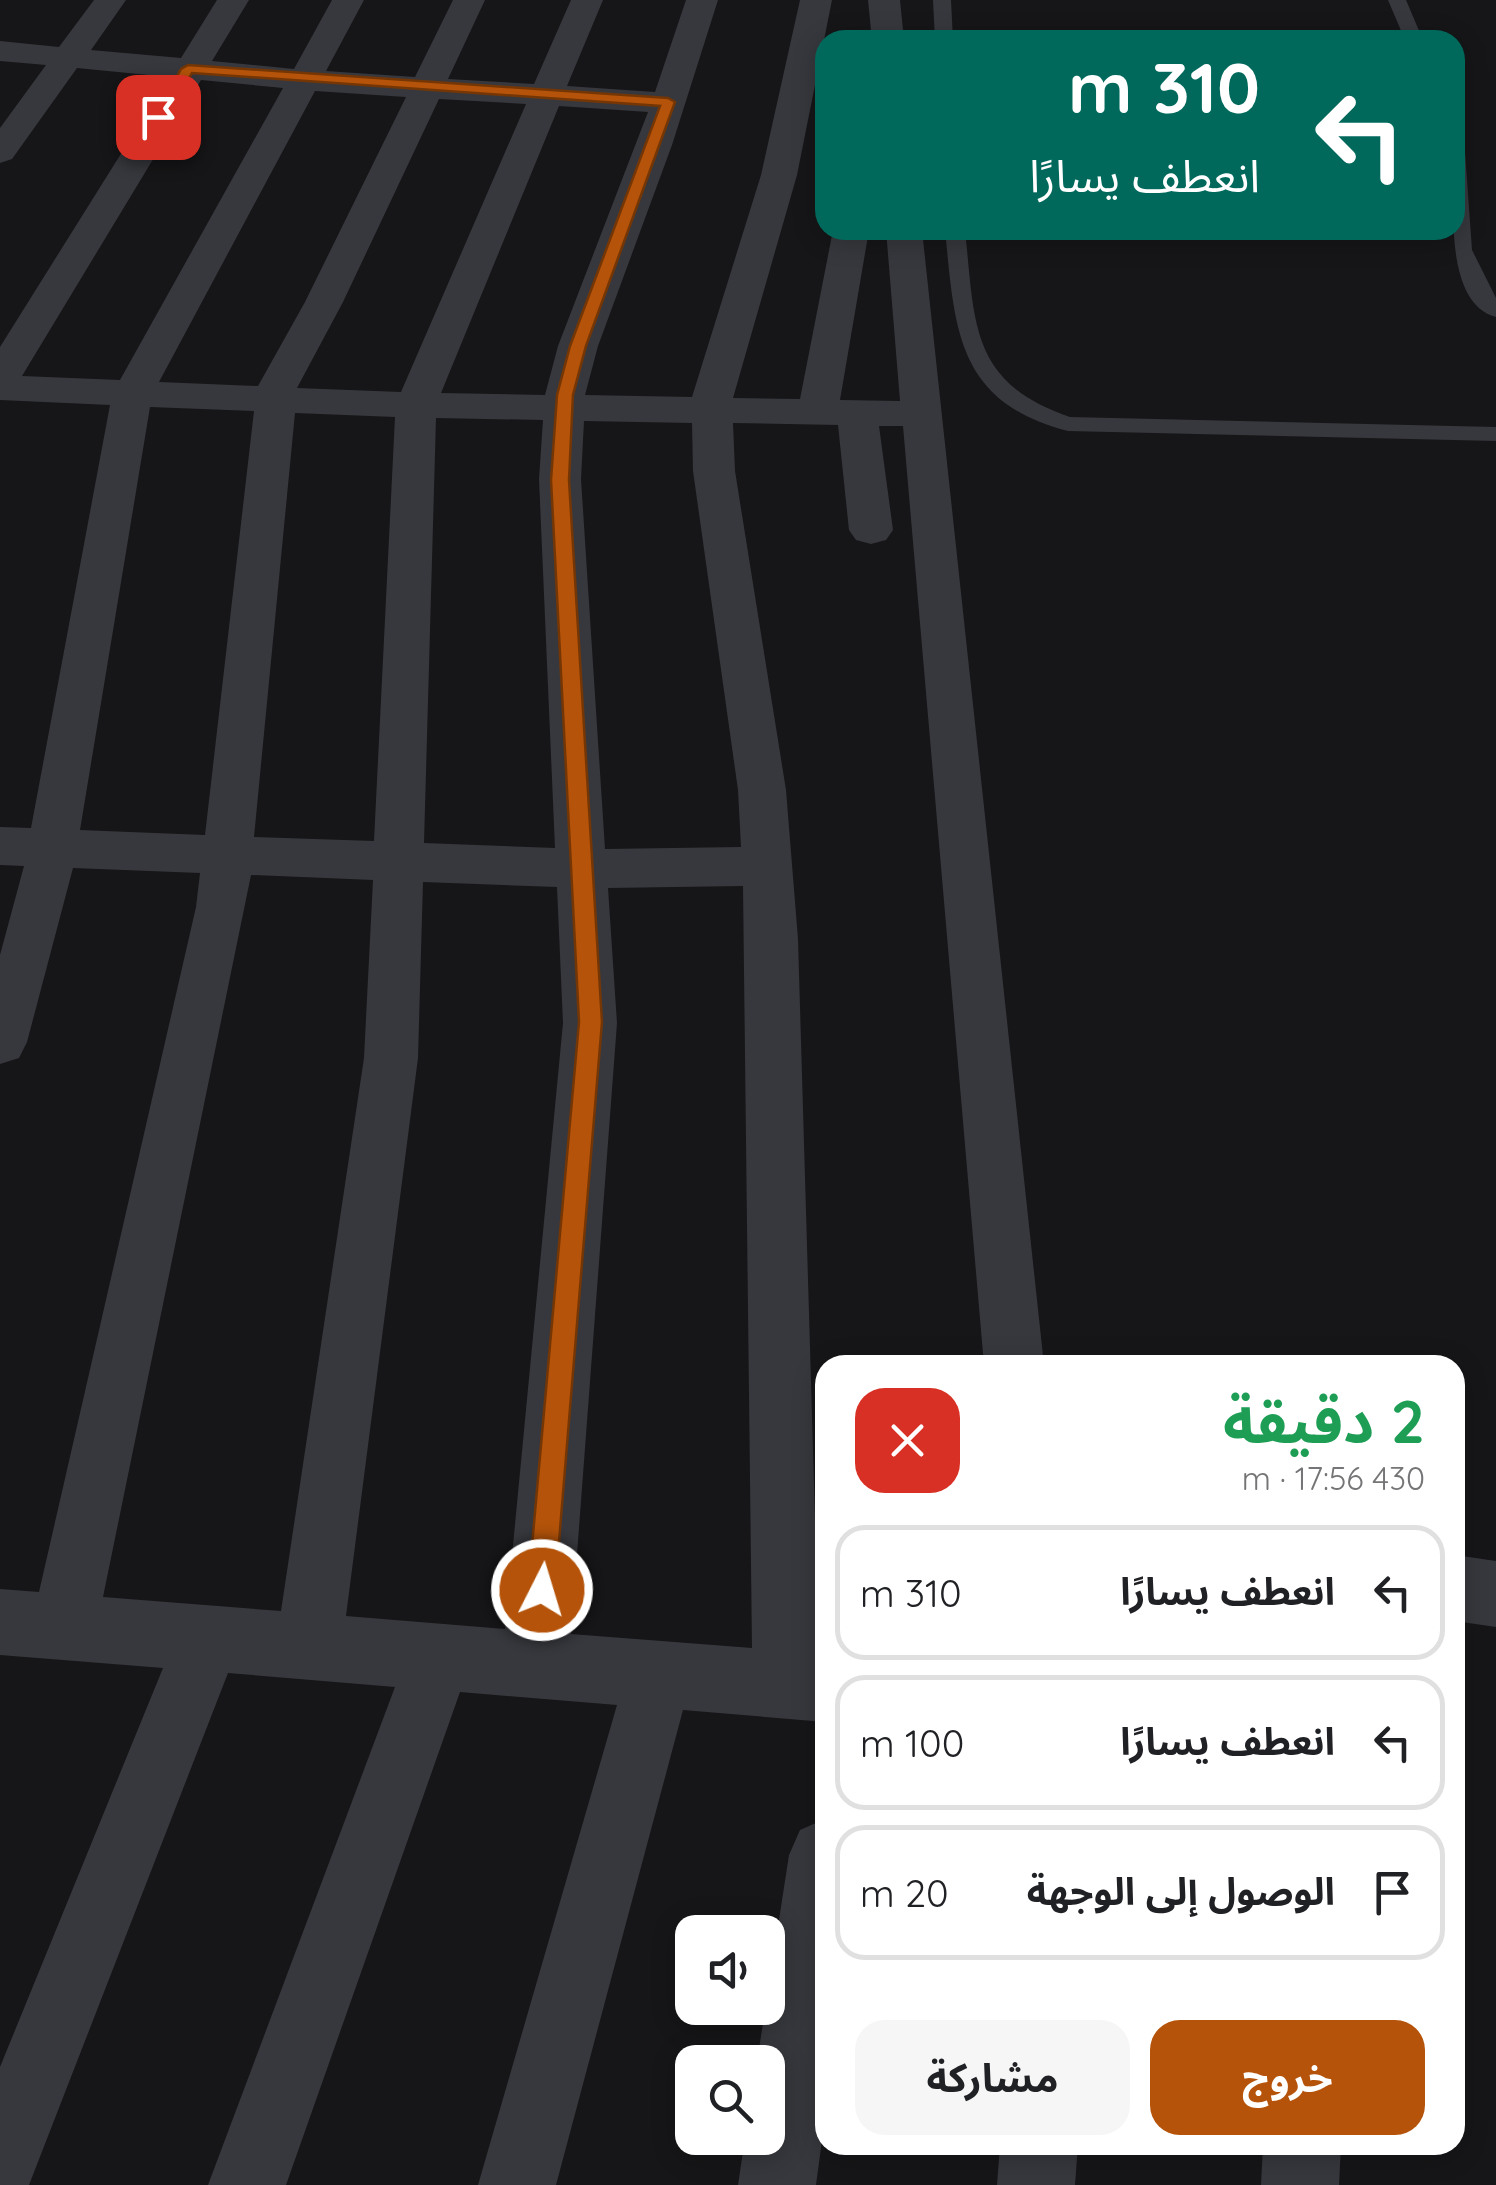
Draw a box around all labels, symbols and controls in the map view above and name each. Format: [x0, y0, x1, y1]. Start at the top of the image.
text: 310 m [1068, 43, 1260, 131]
icon: left [1295, 70, 1425, 200]
pin [116, 75, 201, 160]
icon: arrive [131, 90, 186, 145]
text: انعطف يسارًا [1029, 147, 1260, 203]
text: 2 دقيقة [1223, 1383, 1425, 1458]
button: close [855, 1388, 960, 1493]
text: 430 m · 17:56 [1242, 1458, 1425, 1498]
position arrow [490, 1538, 594, 1642]
icon: left [1365, 1565, 1420, 1620]
text: انعطف يسارًا [1120, 1567, 1335, 1615]
text: 310 m [860, 1569, 962, 1617]
icon: left [1365, 1715, 1420, 1770]
text: انعطف يسارًا [1120, 1717, 1335, 1765]
text: 100 m [860, 1719, 964, 1767]
icon: arrive [1365, 1865, 1420, 1920]
text: الوصول إلى الوجهة [1027, 1867, 1335, 1915]
text: 20 m [860, 1869, 949, 1917]
map controls [675, 1915, 785, 2155]
button: sound [675, 1915, 785, 2025]
button: مشاركة [855, 2020, 1130, 2135]
button: خروج [1150, 2020, 1425, 2135]
button: search [675, 2045, 785, 2155]

